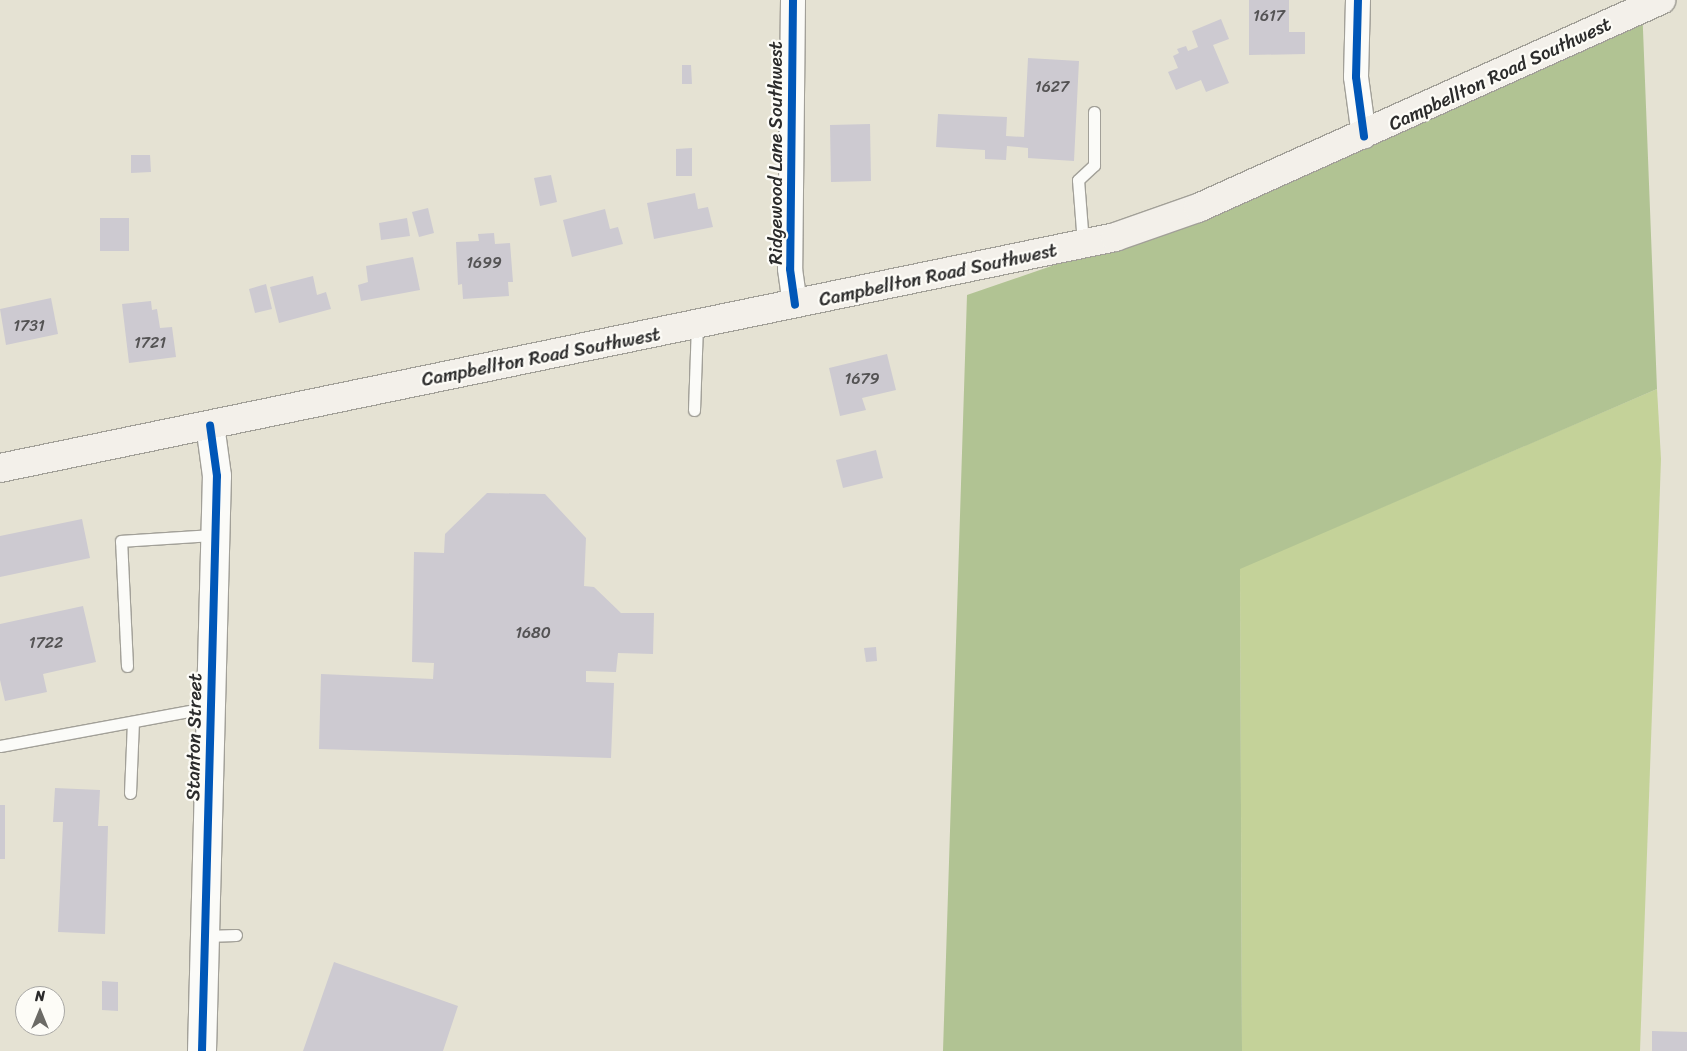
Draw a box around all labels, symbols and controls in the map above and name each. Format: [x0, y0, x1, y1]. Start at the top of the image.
house number: 1617 [1253, 6, 1285, 26]
street label: Campbellton Road Southwest [1385, 12, 1615, 136]
street label: Ridgewood Lane Southwest [765, 40, 787, 266]
house number: 1627 [1035, 77, 1069, 97]
street label: Campbellton Road Southwest [816, 238, 1060, 312]
house number: 1699 [466, 253, 502, 273]
house number: 1731 [13, 316, 45, 336]
street label: Campbellton Road Southwest [419, 323, 663, 391]
house number: 1721 [134, 333, 166, 353]
house number: 1679 [845, 369, 879, 389]
house number: 1680 [515, 623, 551, 643]
house number: 1722 [29, 633, 63, 653]
street label: Stanton Street [181, 673, 207, 801]
text: N [35, 984, 45, 1009]
north arrow [15, 986, 65, 1036]

